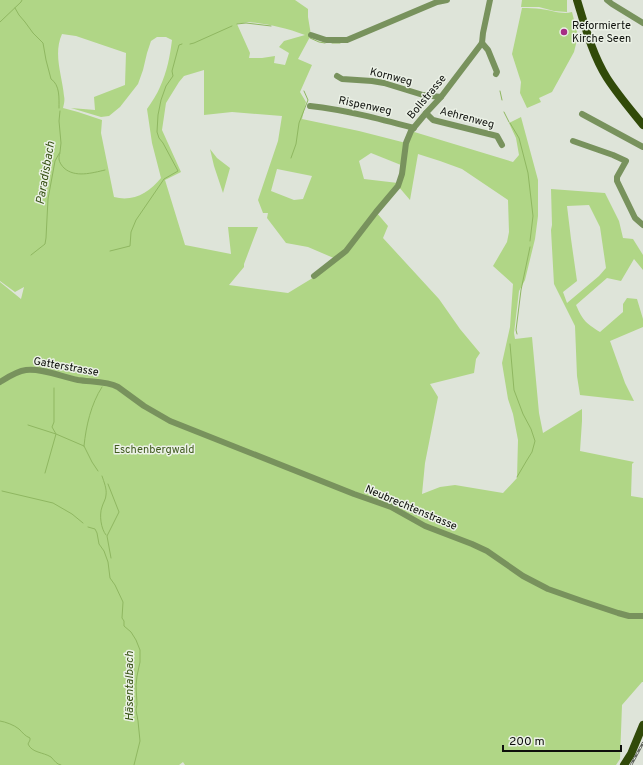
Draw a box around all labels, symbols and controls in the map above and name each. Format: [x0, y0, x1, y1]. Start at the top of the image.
place label: Reformierte Kirche Seen [572, 19, 631, 46]
marker: Reformierte Kirche Seen [559, 27, 569, 37]
street label: Kornweg [368, 65, 414, 89]
street label: Bollstrasse [404, 72, 450, 122]
street label: Rispenweg [337, 94, 393, 118]
street label: Aehrenweg [438, 104, 496, 132]
water label: Paradisbach [33, 140, 59, 206]
street label: Gatterstrasse [32, 354, 100, 380]
park label: Eschenbergwald [114, 443, 194, 457]
street label: Neubrechtenstrasse [363, 482, 459, 534]
water label: Häsentalbach [122, 650, 138, 721]
scale bar [503, 727, 621, 753]
text: 200 m [509, 734, 545, 750]

